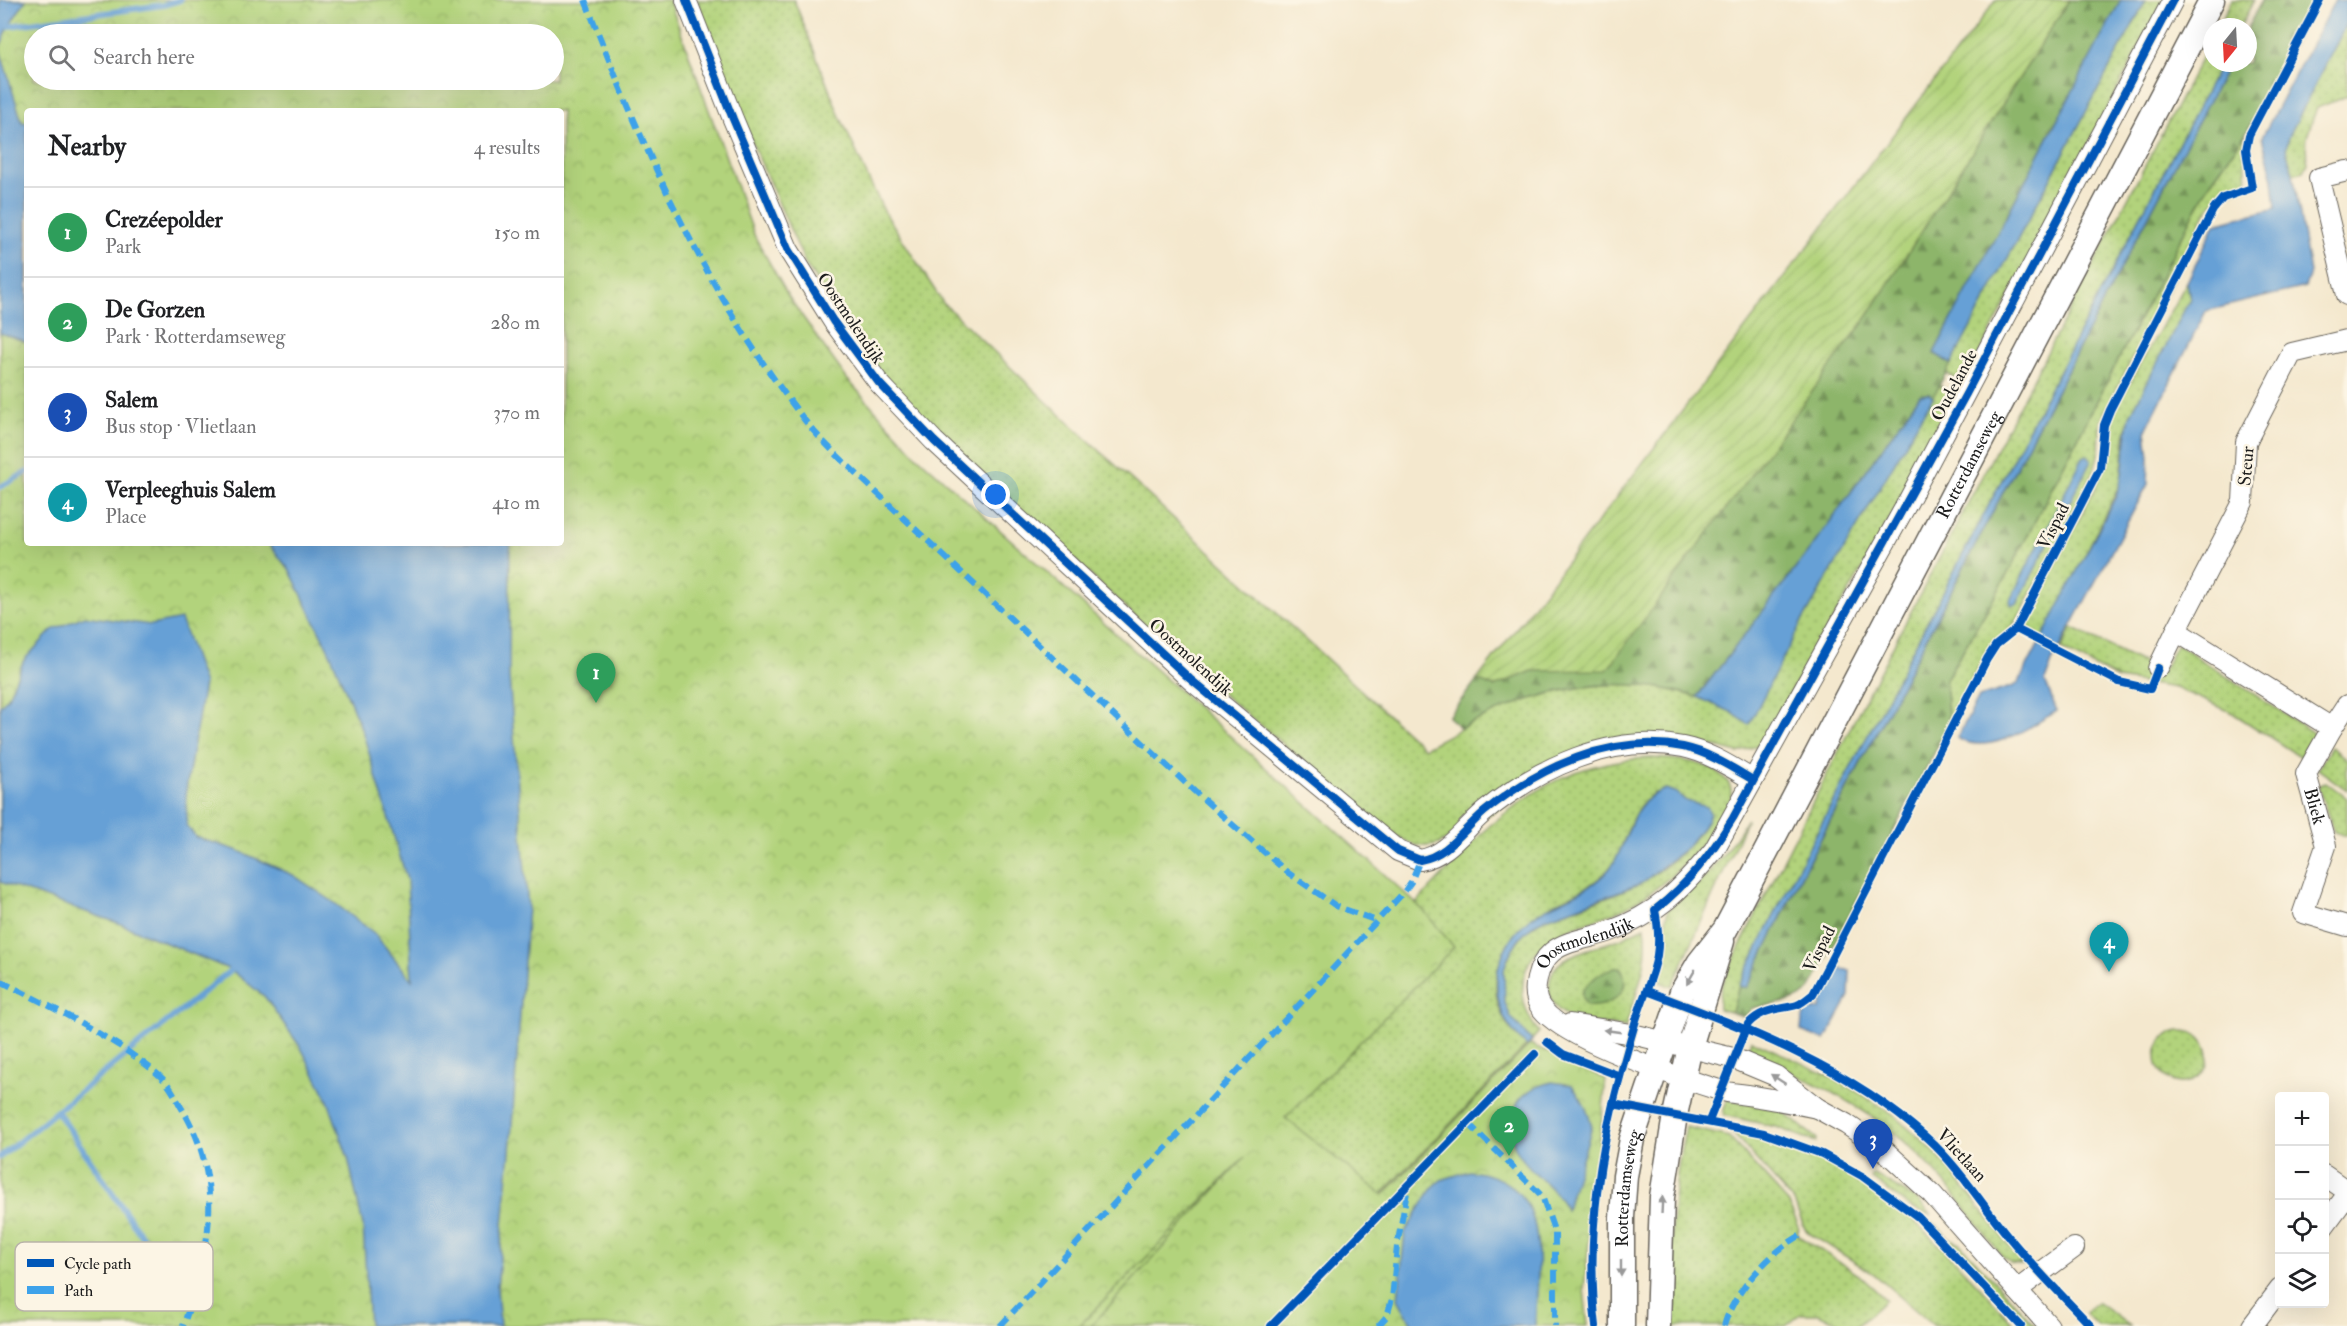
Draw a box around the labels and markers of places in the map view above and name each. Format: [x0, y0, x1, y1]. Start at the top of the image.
pin: 1 [576, 654, 616, 703]
pin: 4 [2090, 922, 2128, 972]
pin: 2 [1490, 1106, 1528, 1156]
pin: 3 [1854, 1120, 1892, 1169]

